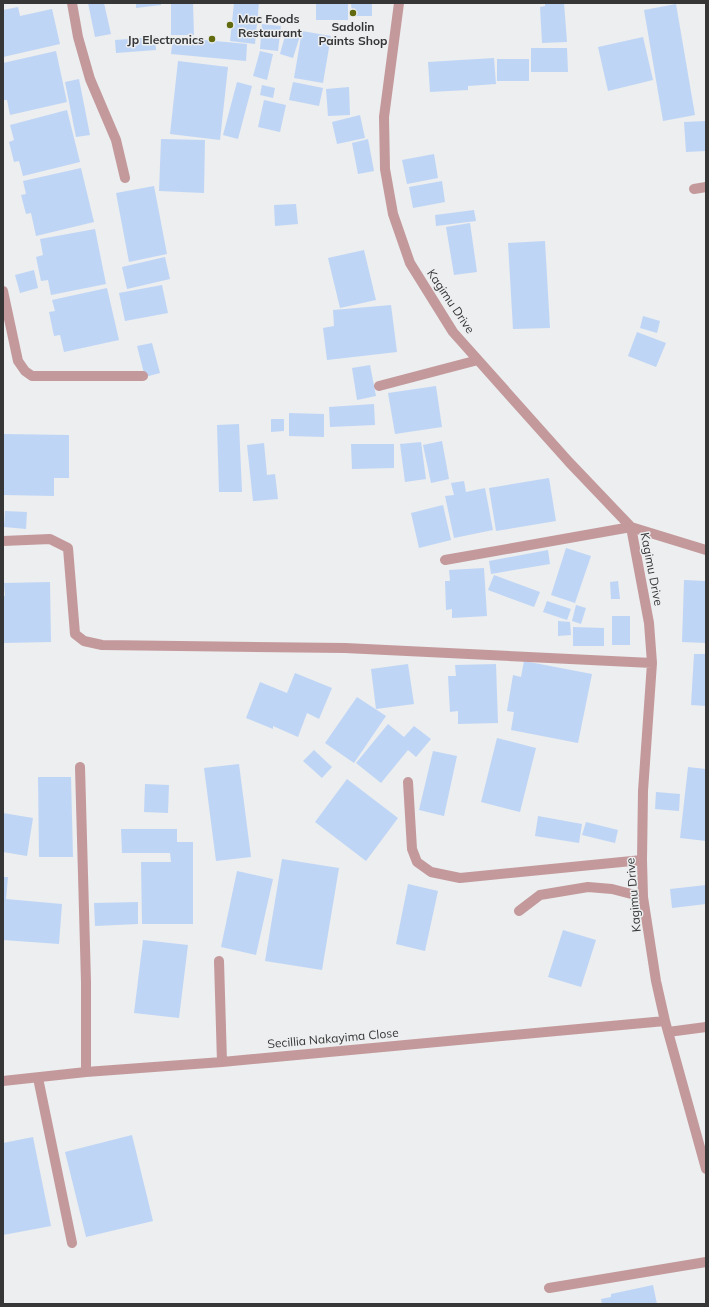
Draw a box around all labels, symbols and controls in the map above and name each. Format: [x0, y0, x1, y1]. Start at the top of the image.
marker: Sadolin Paints Shop [348, 8, 358, 18]
place label: Mac Foods Restaurant [238, 11, 302, 40]
place label: Sadolin Paints Shop [319, 19, 387, 48]
marker: Mac Foods Restaurant [225, 20, 235, 30]
place label: Jp Electronics [127, 32, 204, 47]
marker: Jp Electronics [207, 34, 217, 44]
street label: Kagimu Drive [424, 266, 478, 336]
street label: Kagimu Drive [638, 531, 666, 607]
street label: Kagimu Drive [622, 857, 644, 933]
street label: Secillia Nakayima Close [267, 1025, 399, 1051]

